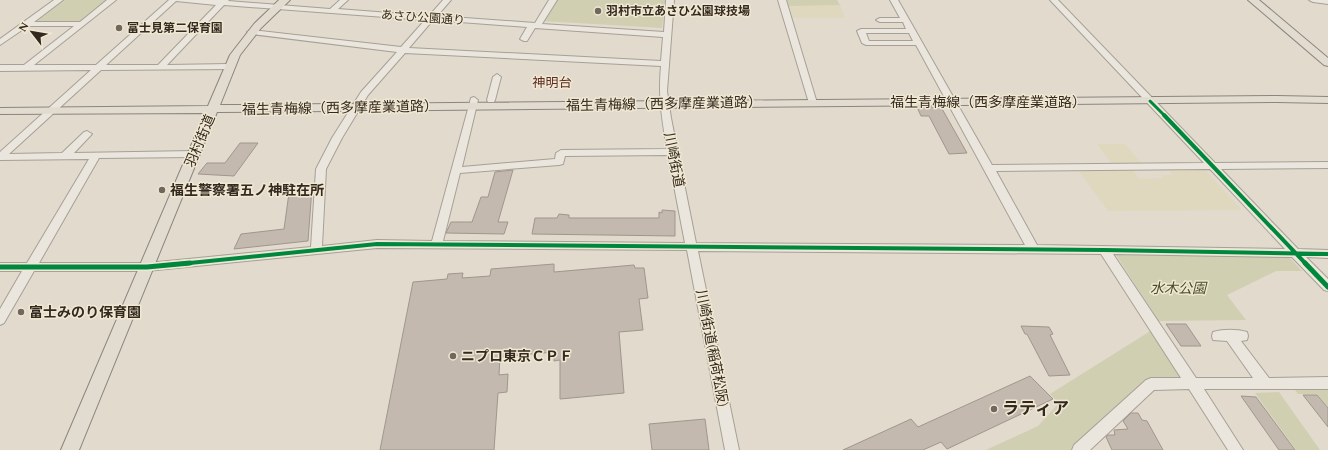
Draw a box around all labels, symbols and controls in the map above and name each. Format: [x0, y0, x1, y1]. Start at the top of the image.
place label: 羽村市立あさひ公園球技場 [606, 2, 750, 21]
street label: あさひ公園通り [380, 6, 466, 30]
marker: 羽村市立あさひ公園球技場 [593, 6, 603, 16]
north arrow [12, 12, 52, 52]
text: N [14, 19, 33, 35]
place label: 富士見第二保育園 [127, 19, 223, 38]
marker: 富士見第二保育園 [114, 23, 124, 33]
district label: 神明台 [532, 73, 572, 93]
street label: 福生青梅線（西多摩産業道路） [566, 92, 762, 116]
street label: 福生青梅線（西多摩産業道路） [890, 92, 1086, 113]
street label: 福生青梅線（西多摩産業道路） [242, 96, 438, 120]
street label: 羽村街道 [179, 111, 221, 171]
street label: 川崎街道 [658, 131, 690, 189]
place label: 福生警察署五ノ神駐在所 [170, 180, 324, 201]
marker: 福生警察署五ノ神駐在所 [157, 185, 167, 195]
park label: 水木公園 [1150, 278, 1208, 299]
street label: 川崎街道(稲荷松阪) [690, 288, 734, 408]
place label: 富士みのり保育園 [29, 302, 141, 323]
marker: 富士みのり保育園 [16, 307, 26, 317]
place label: ニプロ東京ＣＰＦ [461, 346, 573, 367]
marker: ニプロ東京ＣＰＦ [448, 351, 458, 361]
place label: ラティア [1002, 396, 1069, 422]
marker: ラティア [989, 404, 999, 414]

